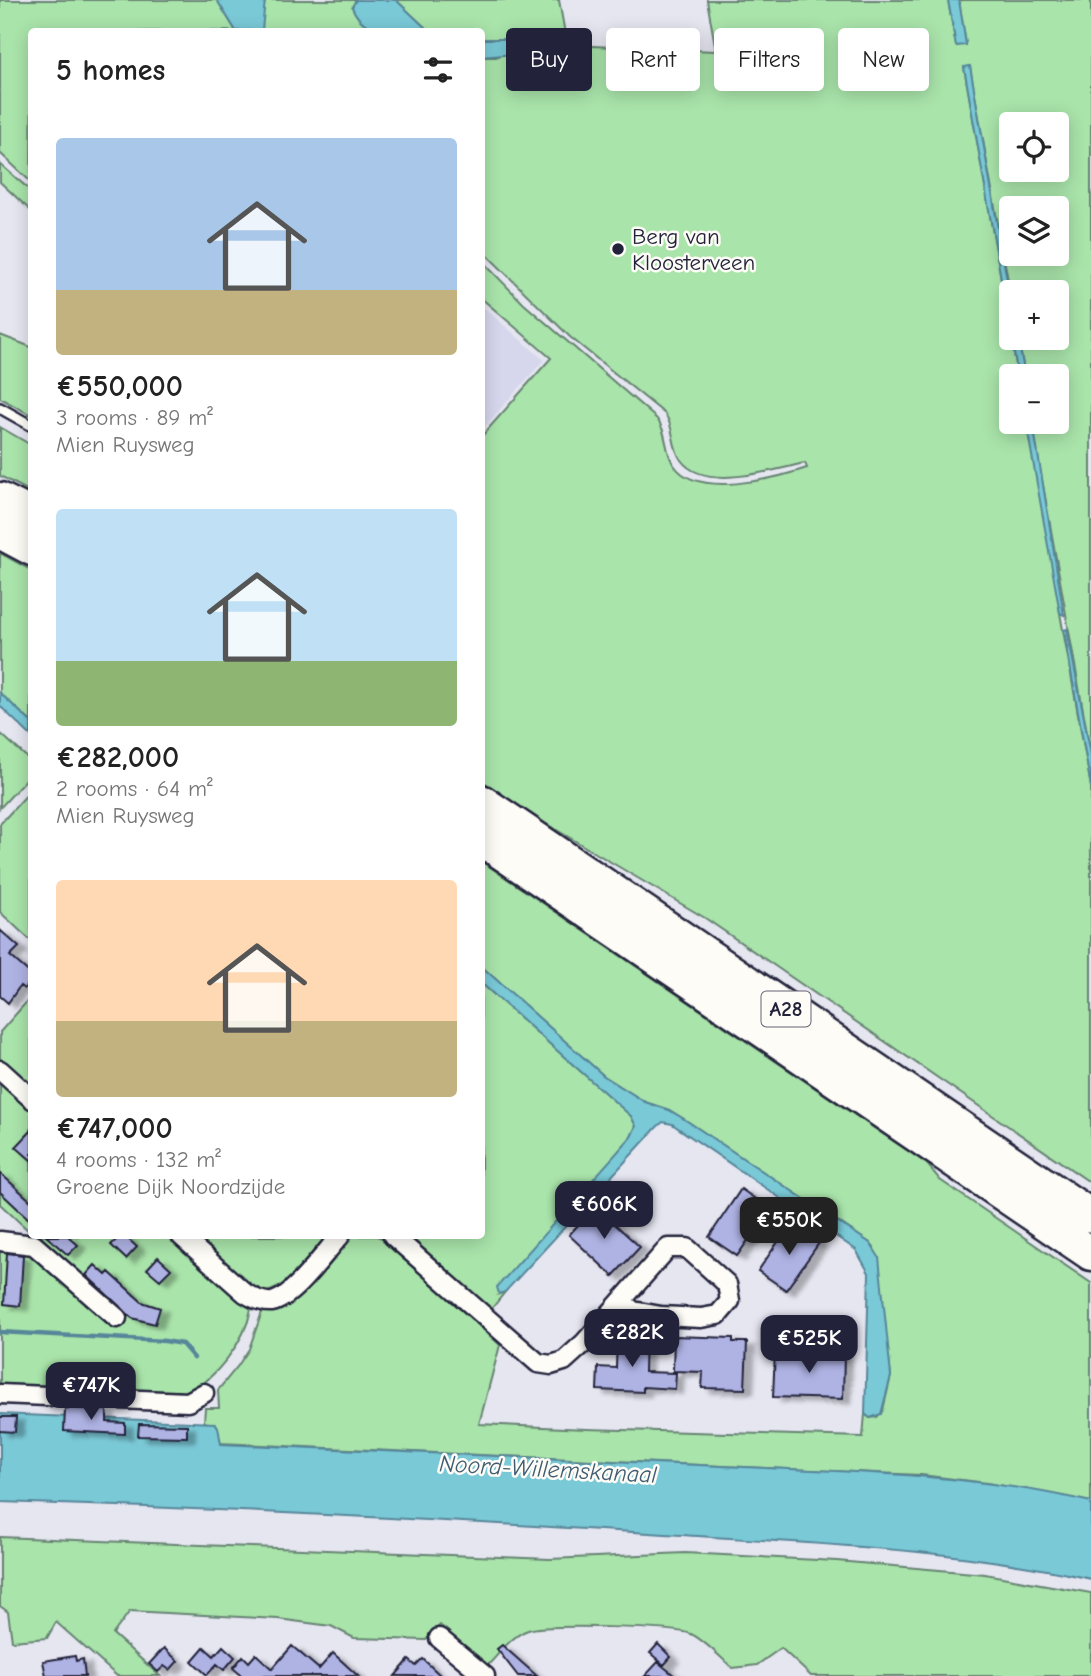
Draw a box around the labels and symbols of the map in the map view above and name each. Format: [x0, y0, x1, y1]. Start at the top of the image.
place label: Berg van Kloosterveen [632, 223, 755, 276]
marker: Berg van Kloosterveen [610, 241, 626, 257]
road number: A28 [762, 992, 810, 1026]
pin: €606K [555, 1182, 653, 1241]
pin: €550K [740, 1198, 838, 1257]
pin: €282K [583, 1310, 681, 1369]
pin: €525K [760, 1316, 858, 1375]
pin: €747K [42, 1362, 140, 1422]
water label: Noord-Willemskanaal [438, 1449, 658, 1489]

